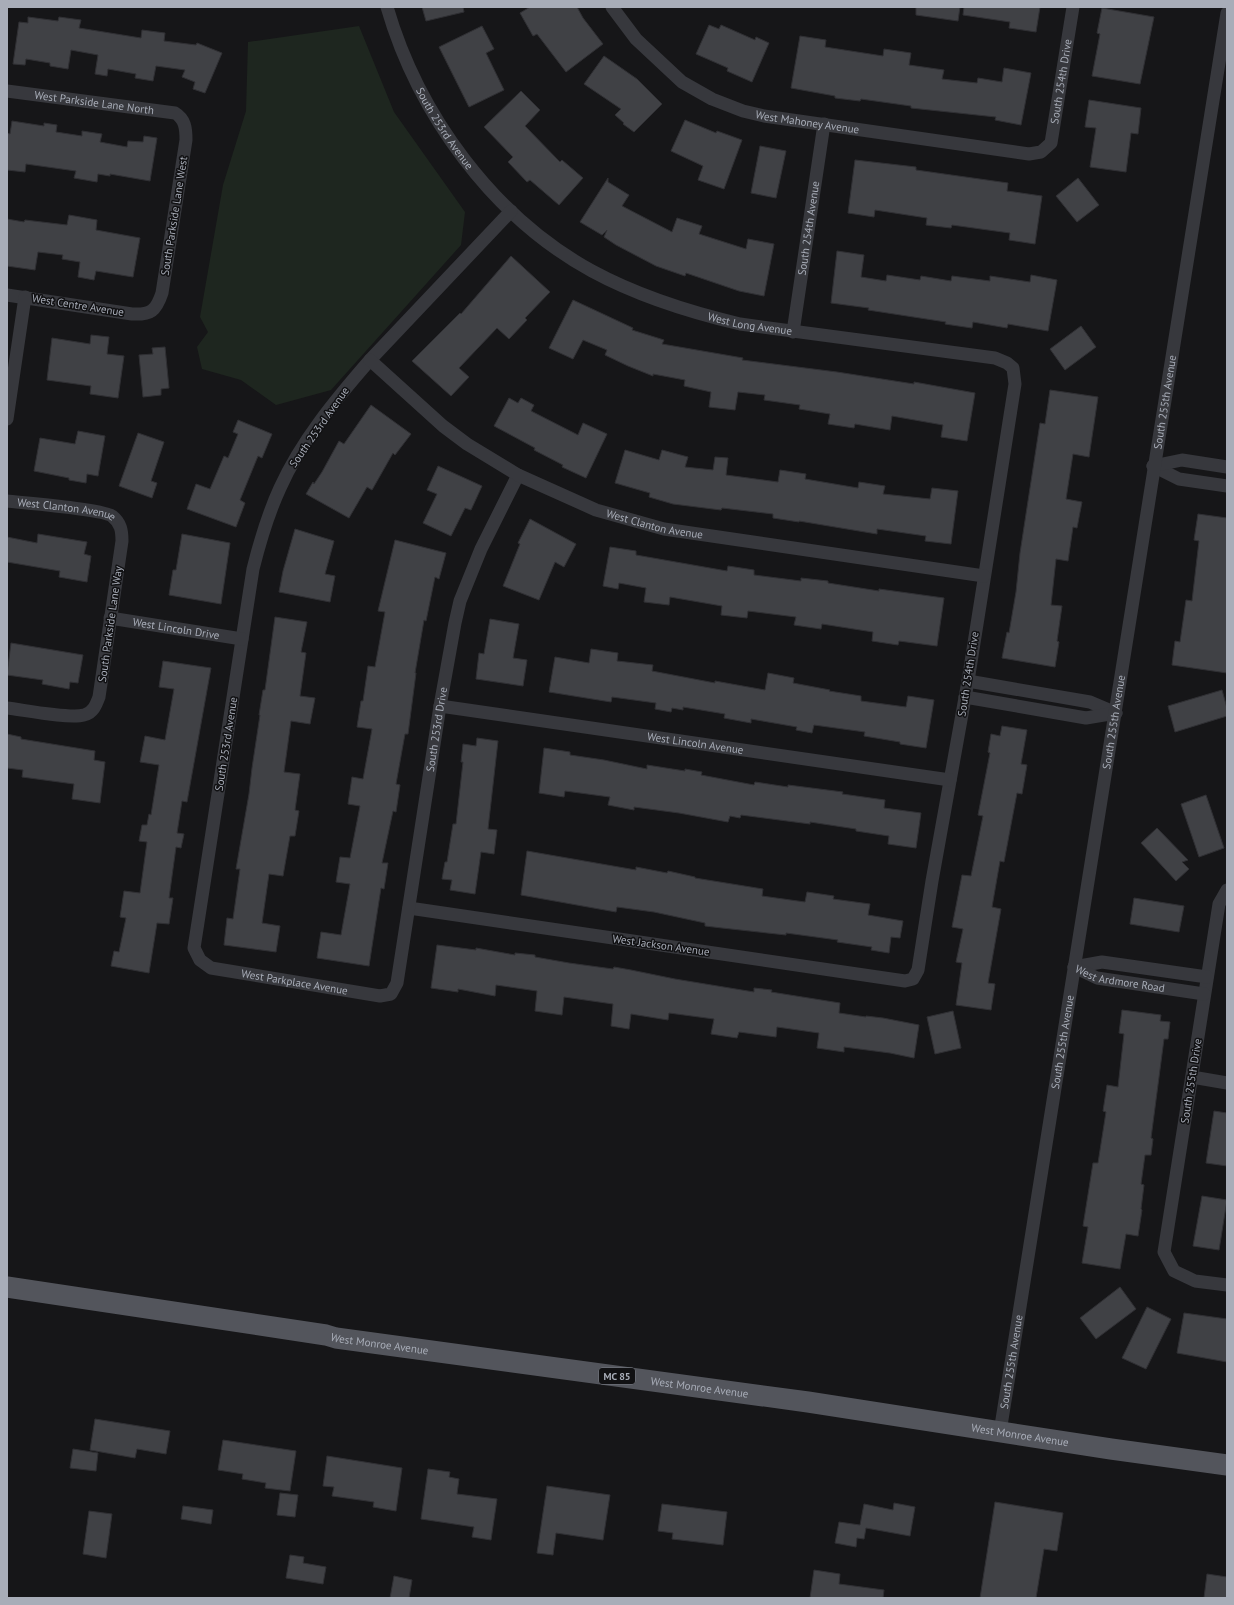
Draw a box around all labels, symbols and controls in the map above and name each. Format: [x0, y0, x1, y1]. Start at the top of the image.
street label: South 254th Drive [1047, 38, 1075, 125]
street label: South 253rd Avenue [413, 85, 477, 172]
street label: West Parkside Lane North [34, 88, 155, 117]
street label: West Mahoney Avenue [754, 107, 861, 137]
street label: South Parkside Lane West [158, 155, 190, 277]
street label: South 254th Avenue [795, 180, 822, 276]
street label: West Centre Avenue [31, 291, 125, 319]
street label: West Long Avenue [706, 309, 793, 338]
street label: South 255th Avenue [1150, 354, 1179, 450]
street label: South 253rd Avenue [286, 384, 352, 470]
street label: West Clanton Avenue [17, 495, 119, 524]
street label: West Clanton Avenue [605, 506, 704, 542]
street label: South Parkside Lane Way [95, 564, 125, 683]
street label: West Lincoln Drive [132, 615, 221, 642]
street label: South 254th Drive [954, 630, 982, 717]
street label: South 255th Avenue [1099, 674, 1128, 770]
street label: South 253rd Drive [423, 685, 450, 773]
street label: South 253rd Avenue [212, 696, 240, 792]
street label: West Lincoln Avenue [646, 729, 745, 757]
street label: West Jackson Avenue [612, 931, 711, 959]
street label: West Ardmore Road [1073, 962, 1166, 995]
street label: West Parkplace Avenue [240, 966, 349, 998]
street label: South 255th Avenue [1048, 993, 1077, 1090]
street label: South 255th Drive [1177, 1037, 1205, 1124]
street label: South 255th Avenue [997, 1313, 1026, 1410]
street label: West Monroe Avenue [329, 1330, 430, 1358]
road number: MC 85 [599, 1368, 635, 1384]
street label: West Monroe Avenue [650, 1374, 750, 1401]
street label: West Monroe Avenue [970, 1420, 1070, 1449]

